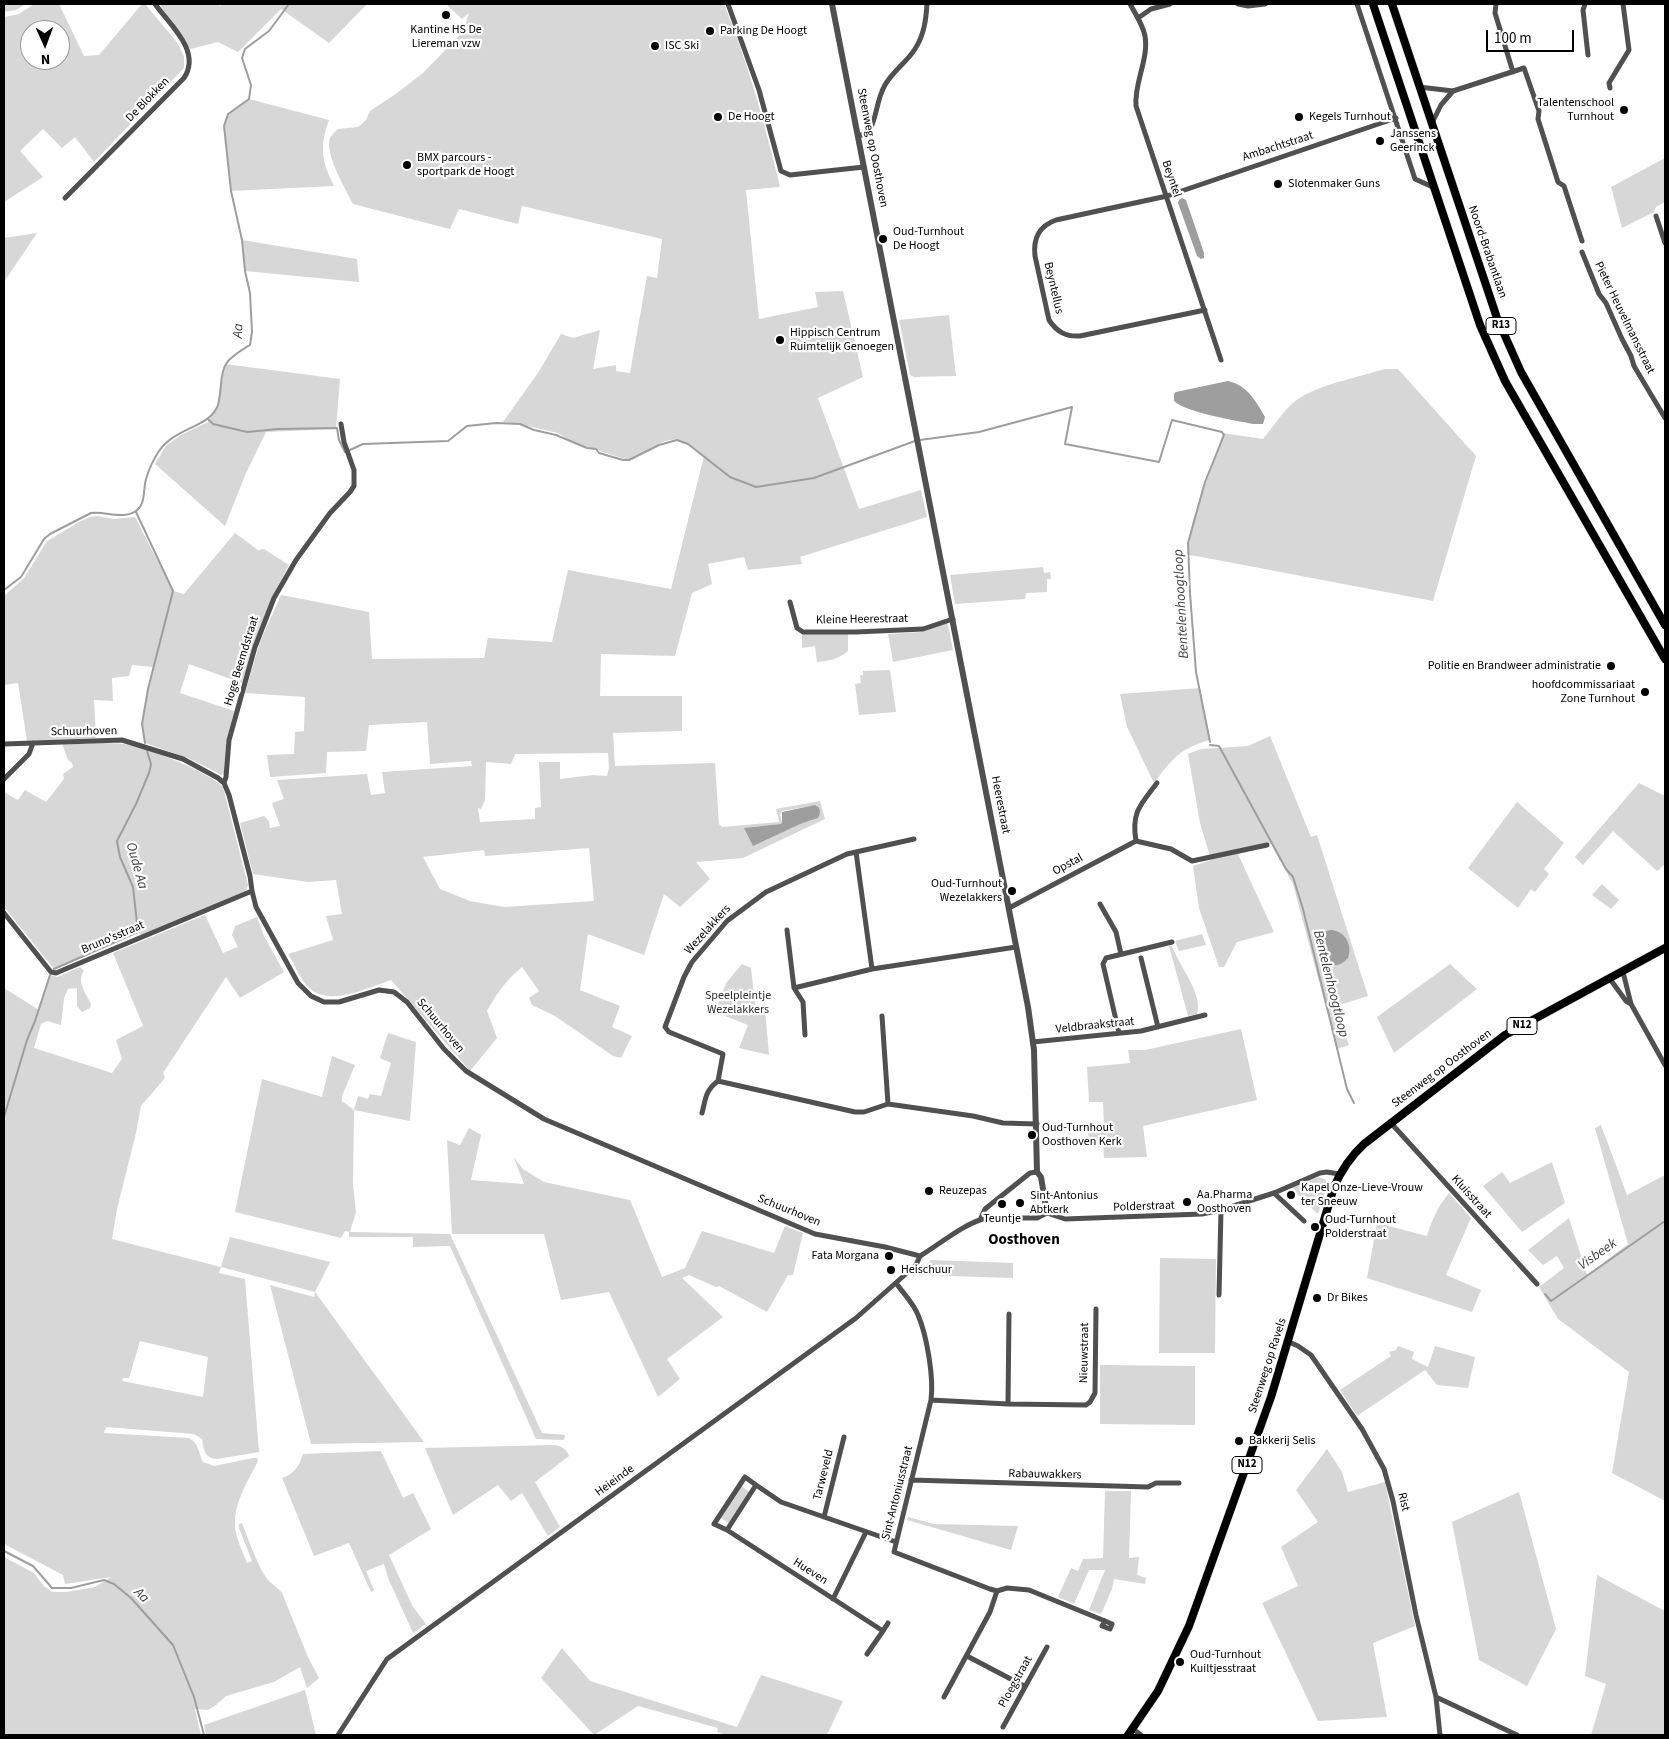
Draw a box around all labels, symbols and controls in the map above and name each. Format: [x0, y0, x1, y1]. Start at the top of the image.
marker: Kantine HS De Liereman vzw [440, 9, 452, 21]
north arrow [20, 20, 70, 70]
scale bar [1489, 20, 1576, 52]
place label: Kantine HS De Liereman vzw [410, 23, 482, 51]
place label: Parking De Hoogt [720, 24, 807, 38]
marker: Parking De Hoogt [704, 25, 716, 37]
text: 100 m [1494, 28, 1532, 49]
place label: ISC Ski [665, 39, 699, 53]
marker: ISC Ski [649, 40, 661, 52]
text: N [40, 49, 50, 69]
street label: De Blokken [123, 75, 173, 125]
street label: Steenweg op Oosthoven [853, 87, 891, 209]
place label: Talentenschool Turnhout [1537, 96, 1614, 124]
marker: Talentenschool Turnhout [1618, 104, 1630, 116]
place label: De Hoogt [728, 110, 775, 124]
place label: Kegels Turnhout [1309, 110, 1391, 124]
marker: De Hoogt [712, 111, 724, 123]
marker: Kegels Turnhout [1293, 111, 1305, 123]
place label: Janssens Geerinck [1390, 127, 1436, 155]
street label: Ambachtstraat [1241, 129, 1315, 165]
marker: Janssens Geerinck [1374, 135, 1386, 147]
place label: BMX parcours - sportpark de Hoogt [417, 151, 514, 179]
marker: BMX parcours - sportpark de Hoogt [401, 159, 413, 171]
street label: Beyntel [1158, 159, 1184, 199]
place label: Slotenmaker Guns [1288, 177, 1380, 191]
marker: Slotenmaker Guns [1272, 178, 1284, 190]
street label: Noord-Brabantlaan [1464, 204, 1510, 300]
place label: Oud-Turnhout De Hoogt [893, 225, 964, 253]
marker: Oud-Turnhout De Hoogt [877, 233, 889, 245]
street label: Pieter Heuvelmansstraat [1591, 259, 1657, 377]
street label: Beyntellus [1040, 261, 1066, 315]
road number: R13 [1486, 318, 1516, 334]
water label: Aa [230, 323, 248, 339]
place label: Hippisch Centrum Ruimtelijk Genoegen [790, 326, 894, 354]
marker: Hippisch Centrum Ruimtelijk Genoegen [774, 334, 786, 346]
water label: Bentelenhoogtloop [1171, 549, 1193, 659]
street label: Kleine Heerestraat [816, 612, 908, 628]
street label: Hoge Beemdstraat [222, 615, 262, 707]
place label: Politie en Brandweer administratie [1428, 659, 1601, 673]
marker: Politie en Brandweer administratie [1605, 660, 1617, 672]
place label: hoofdcommissariaat Zone Turnhout [1532, 678, 1635, 706]
marker: hoofdcommissariaat Zone Turnhout [1639, 686, 1651, 698]
street label: Schuurhoven [51, 724, 117, 740]
street label: Heerestraat [987, 775, 1013, 835]
water label: Oude Aa [121, 841, 151, 891]
street label: Opstal [1050, 851, 1086, 879]
place label: Oud-Turnhout Wezelakkers [931, 877, 1002, 905]
marker: Oud-Turnhout Wezelakkers [1006, 885, 1018, 897]
street label: Wezelakkers [682, 902, 734, 958]
street label: Bruno'sstraat [79, 918, 147, 958]
water label: Bentelenhoogtloop [1309, 929, 1351, 1039]
park label: Speelpleintje Wezelakkers [705, 989, 771, 1017]
street label: Schuurhoven [413, 996, 467, 1056]
street label: Veldbraakstraat [1055, 1015, 1135, 1037]
road number: N12 [1507, 1018, 1537, 1034]
street label: Steenweg op Oosthoven [1389, 1027, 1495, 1111]
place label: Oud-Turnhout Oosthoven Kerk [1042, 1121, 1122, 1149]
marker: Oud-Turnhout Oosthoven Kerk [1026, 1129, 1038, 1141]
street label: Kluisstraat [1448, 1172, 1494, 1222]
place label: Kapel Onze-Lieve-Vrouw ter Sneeuw [1301, 1181, 1423, 1209]
place label: Reuzepas [939, 1184, 987, 1198]
marker: Reuzepas [923, 1185, 935, 1197]
place label: Aa.Pharma Oosthoven [1197, 1188, 1252, 1216]
place label: Sint-Antonius Abtkerk [1030, 1189, 1098, 1217]
marker: Kapel Onze-Lieve-Vrouw ter Sneeuw [1285, 1189, 1297, 1201]
street label: Schuurhoven [755, 1192, 823, 1230]
marker: Aa.Pharma Oosthoven [1181, 1196, 1193, 1208]
marker: Sint-Antonius Abtkerk [1014, 1197, 1026, 1209]
marker: Teuntje [996, 1198, 1008, 1210]
street label: Polderstraat [1113, 1199, 1175, 1215]
place label: Teuntje [983, 1212, 1021, 1226]
place label: Oud-Turnhout Polderstraat [1325, 1213, 1396, 1241]
marker: Oud-Turnhout Polderstraat [1309, 1221, 1321, 1233]
district label: Oosthoven [988, 1232, 1060, 1250]
water label: Visbeek [1575, 1236, 1621, 1274]
place label: Fata Morgana [812, 1249, 879, 1263]
marker: Fata Morgana [883, 1250, 895, 1262]
place label: Heischuur [901, 1263, 952, 1277]
marker: Heischuur [885, 1264, 897, 1276]
place label: Dr Bikes [1327, 1291, 1368, 1305]
marker: Dr Bikes [1311, 1292, 1323, 1304]
street label: Steenweg op Ravels [1246, 1317, 1290, 1415]
street label: Nieuwstraat [1077, 1323, 1093, 1383]
place label: Bakkerij Selis [1249, 1434, 1316, 1448]
marker: Bakkerij Selis [1233, 1435, 1245, 1447]
street label: Sint-Antoniusstraat [879, 1444, 917, 1542]
street label: Tarweveld [811, 1448, 837, 1502]
road number: N12 [1232, 1456, 1262, 1474]
street label: Heieinde [593, 1462, 637, 1500]
street label: Rabauwakkers [1008, 1467, 1082, 1483]
street label: Rist [1394, 1491, 1412, 1513]
street label: Hueven [790, 1555, 830, 1589]
water label: Aa [130, 1585, 152, 1607]
place label: Oud-Turnhout Kuiltjesstraat [1190, 1648, 1261, 1676]
street label: Ploegstraat [996, 1654, 1036, 1710]
marker: Oud-Turnhout Kuiltjesstraat [1174, 1656, 1186, 1668]

